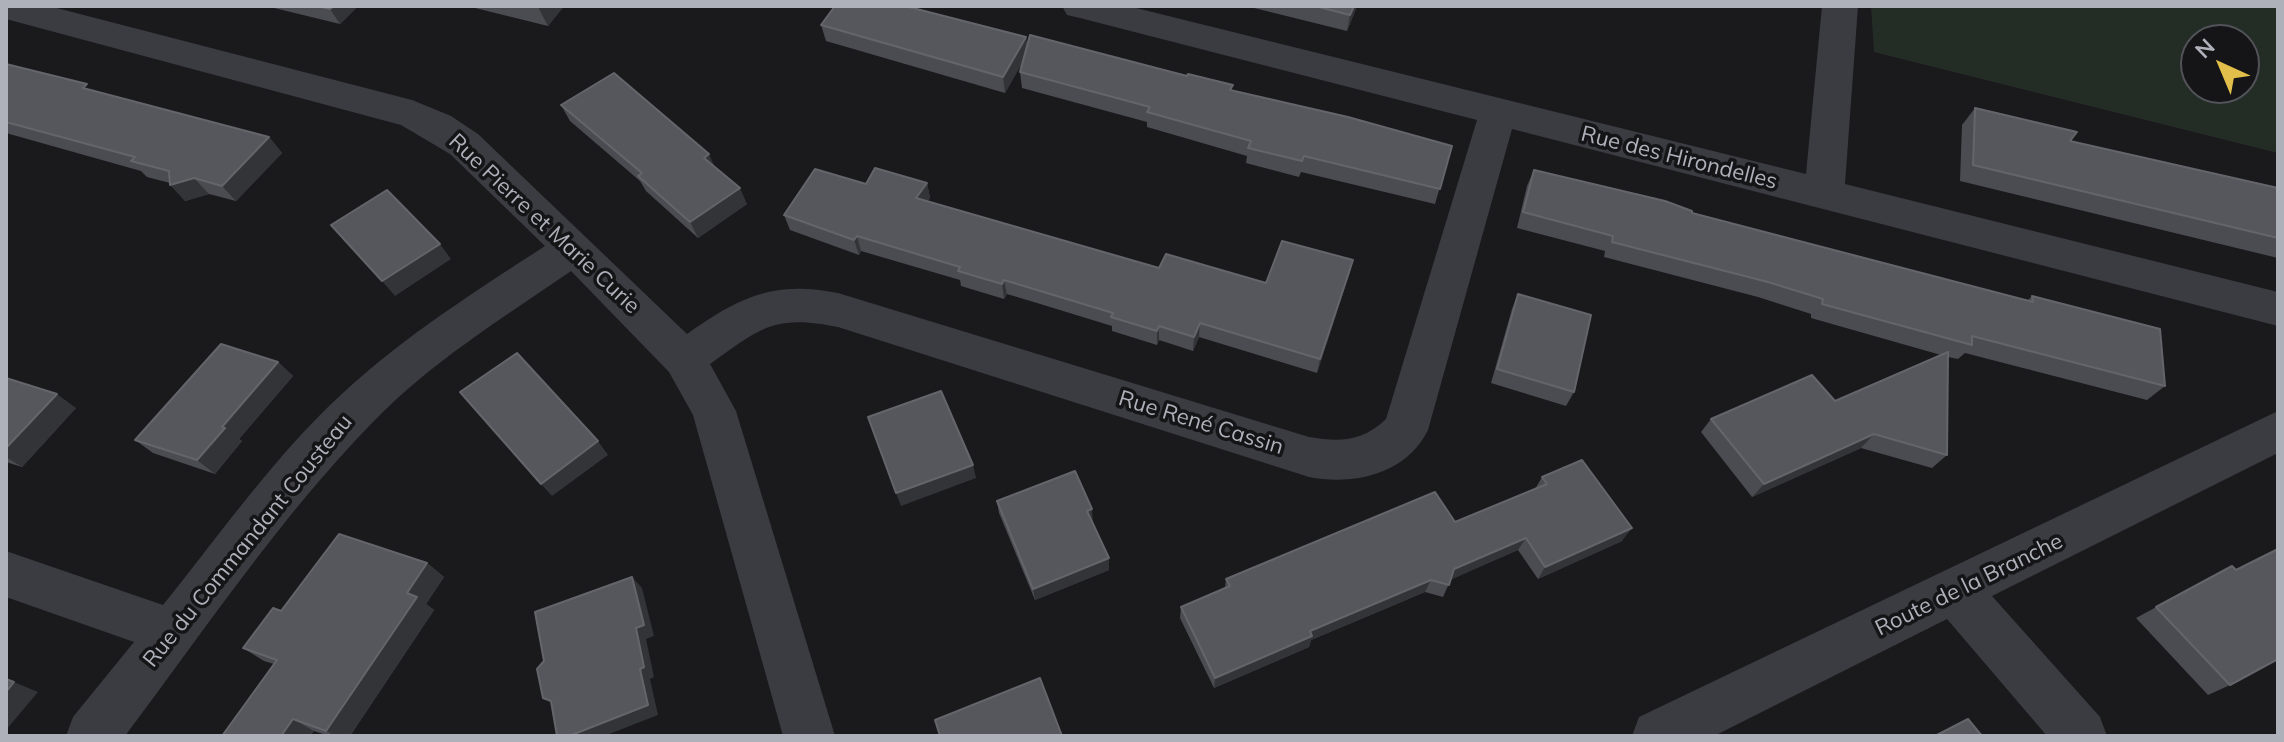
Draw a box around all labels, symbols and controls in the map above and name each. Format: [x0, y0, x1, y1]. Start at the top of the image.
north arrow [2180, 24, 2260, 104]
text: N [2189, 32, 2220, 64]
street label: Rue des Hirondelles [1578, 121, 1780, 195]
street label: Rue Pierre et Marie Curie [443, 128, 645, 320]
street label: Rue René Cassin [1115, 385, 1287, 461]
street label: Rue du Commandant Cousteau [138, 409, 358, 673]
street label: Route de la Branche [1871, 528, 2067, 642]

